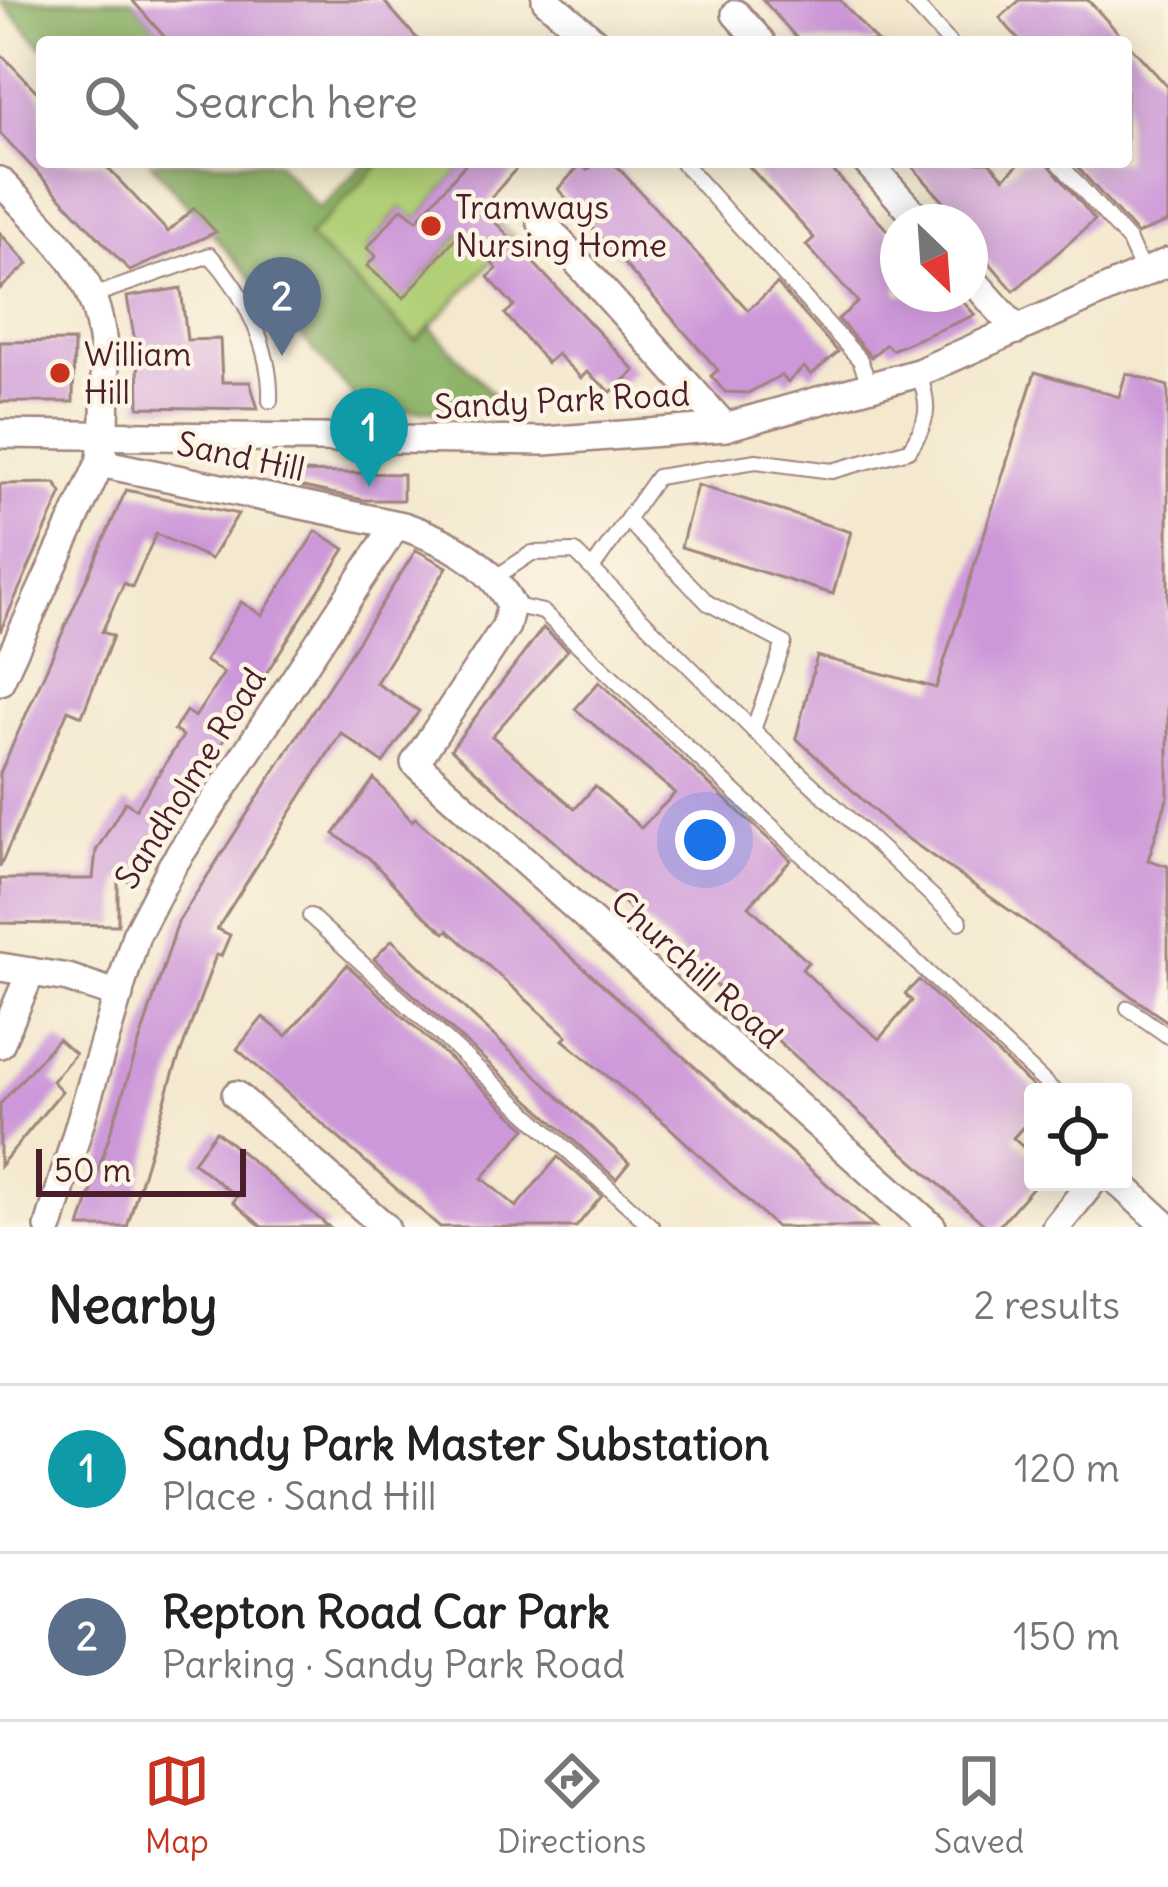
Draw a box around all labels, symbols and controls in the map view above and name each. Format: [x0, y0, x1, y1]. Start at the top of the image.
search box [36, 36, 1132, 168]
icon: search [78, 69, 144, 135]
text: Search here [174, 74, 418, 130]
place label: Tramways Nursing Home [455, 186, 667, 266]
north arrow [880, 204, 988, 312]
marker: Tramways Nursing Home [418, 213, 444, 239]
pin: 2 [243, 257, 321, 356]
place label: William Hill [84, 333, 191, 413]
marker: William Hill [47, 360, 73, 386]
street label: Sandy Park Road [433, 372, 691, 428]
pin: 1 [330, 388, 408, 487]
street label: Sand Hill [173, 422, 309, 490]
street label: Sandholme Road [105, 660, 275, 896]
your location [675, 810, 735, 870]
street label: Churchill Road [603, 881, 791, 1057]
map controls [1024, 1083, 1132, 1191]
button: locate [1024, 1083, 1132, 1191]
scale bar [36, 1143, 246, 1196]
text: 50 m [54, 1149, 131, 1191]
text: Nearby [48, 1273, 217, 1337]
text: 2 results [973, 1281, 1120, 1330]
text: Sandy Park Master Substation [162, 1416, 770, 1472]
text: 1 [79, 1444, 95, 1493]
text: 120 m [1014, 1444, 1120, 1493]
text: Place · Sand Hill [162, 1472, 437, 1521]
text: Repton Road Car Park [162, 1584, 610, 1640]
text: 2 [76, 1612, 98, 1661]
text: 150 m [1013, 1612, 1120, 1661]
text: Parking · Sandy Park Road [162, 1640, 625, 1689]
tab: Map [144, 1748, 210, 1862]
tab: Directions [497, 1748, 646, 1862]
tab: Saved [934, 1748, 1024, 1862]

